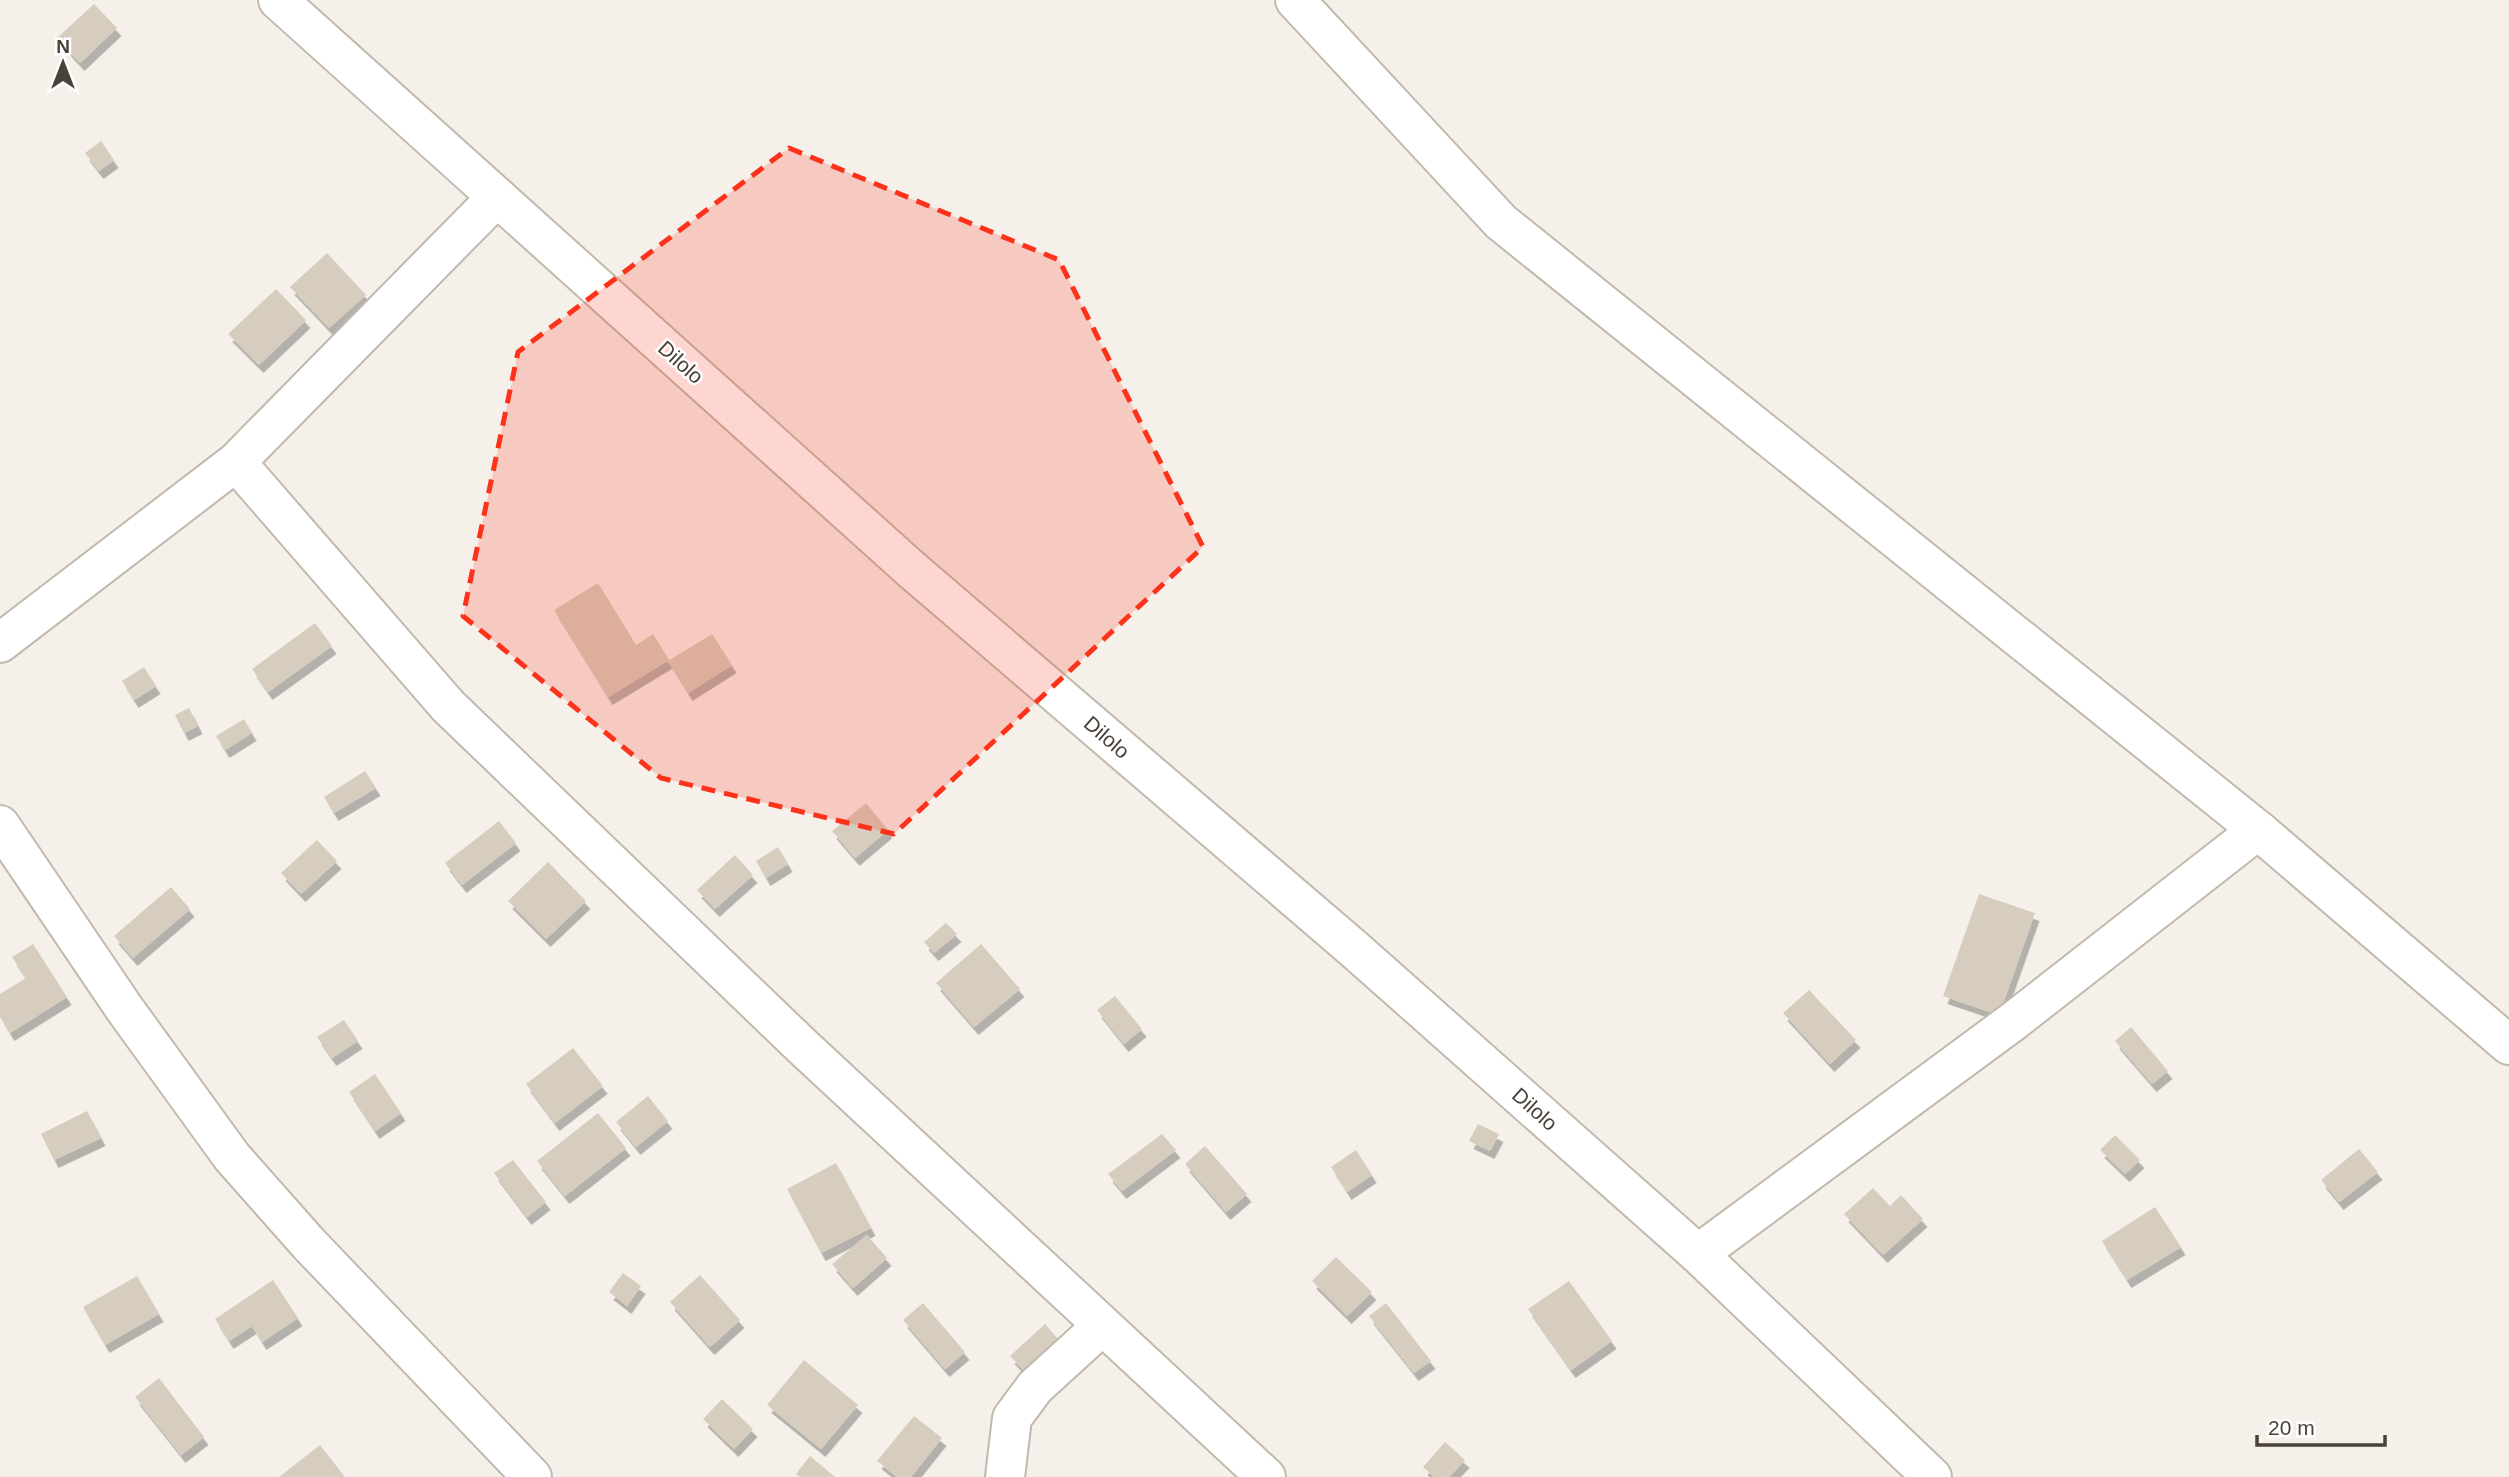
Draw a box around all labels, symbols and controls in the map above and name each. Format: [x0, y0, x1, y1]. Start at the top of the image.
north arrow [28, 28, 98, 98]
text: N [56, 36, 70, 57]
street label: Dilolo [654, 336, 708, 388]
street label: Dilolo [1080, 711, 1134, 763]
street label: Dilolo [1508, 1083, 1562, 1135]
scale bar [2257, 1404, 2385, 1448]
text: 20 m [2268, 1416, 2315, 1439]

